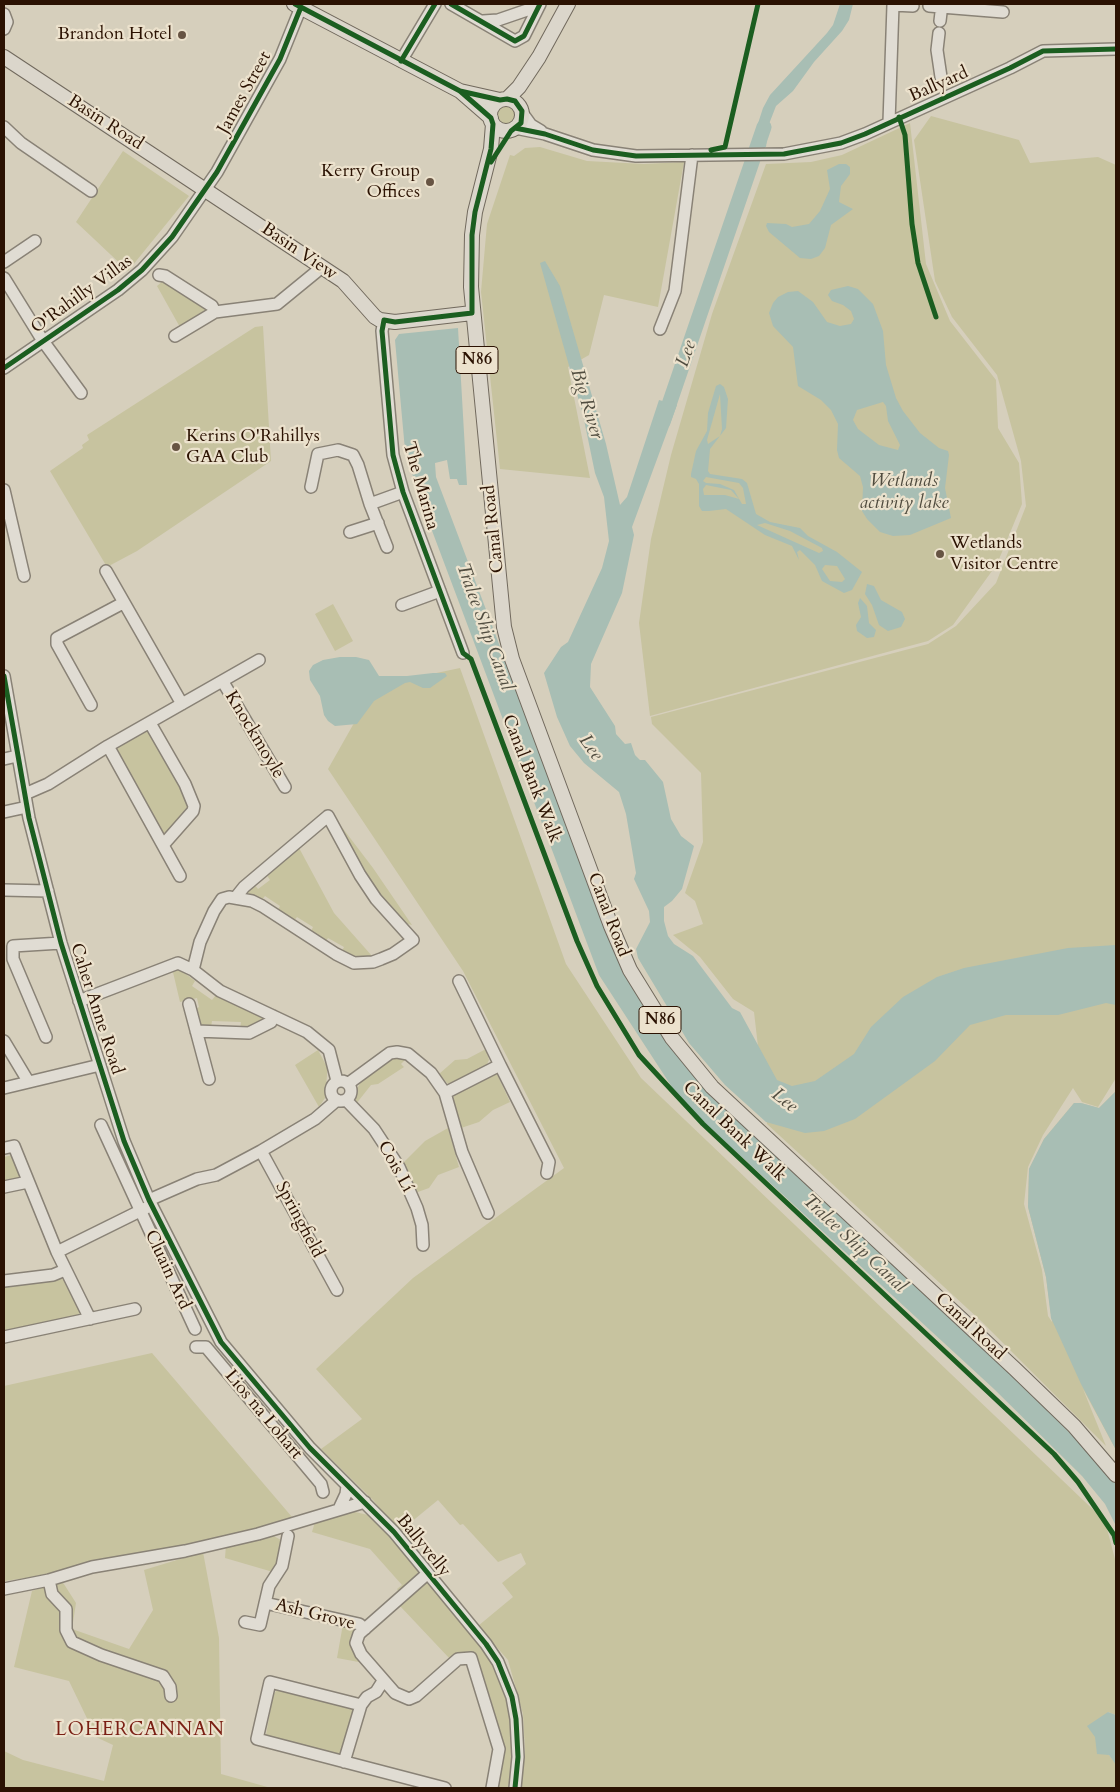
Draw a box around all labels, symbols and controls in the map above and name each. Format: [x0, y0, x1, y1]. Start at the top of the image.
place label: Brandon Hotel [58, 24, 172, 46]
marker: Brandon Hotel [176, 29, 188, 41]
street label: James Street [213, 48, 277, 138]
street label: Ballyard [906, 62, 972, 108]
street label: Basin Road [63, 91, 147, 155]
place label: Kerry Group Offices [321, 161, 420, 203]
marker: Kerry Group Offices [424, 176, 436, 188]
street label: Basin View [257, 219, 341, 285]
street label: O'Rahilly Villas [27, 251, 137, 339]
water label: Lee [672, 338, 702, 370]
road number: N86 [456, 346, 498, 374]
water label: Big River [565, 366, 607, 442]
place label: Kerins O'Rahillys GAA Club [186, 426, 320, 468]
street label: The Marina [397, 440, 443, 532]
marker: Kerins O'Rahillys GAA Club [170, 441, 182, 453]
water label: Wetlands activity lake [859, 471, 949, 515]
street label: Canal Road [479, 484, 509, 574]
place label: Wetlands Visitor Centre [950, 533, 1059, 576]
marker: Wetlands Visitor Centre [934, 548, 946, 560]
water label: Tralee Ship Canal [450, 560, 518, 694]
street label: Knockmoyle [219, 687, 289, 783]
street label: Canal Bank Walk [497, 712, 565, 846]
water label: Lee [573, 731, 607, 765]
street label: Canal Road [582, 870, 634, 960]
street label: Caher Anne Road [65, 941, 127, 1077]
road number: N86 [639, 1006, 681, 1034]
street label: Canal Bank Walk [678, 1077, 790, 1187]
water label: Lee [767, 1084, 801, 1118]
street label: Cois Lí [372, 1138, 418, 1196]
street label: Springfield [270, 1178, 328, 1262]
water label: Tralee Ship Canal [797, 1190, 911, 1298]
street label: Cluain Ard [139, 1227, 195, 1313]
street label: Canal Road [930, 1289, 1010, 1365]
street label: Lios na Lohart [219, 1366, 307, 1464]
street label: Ballyvelly [391, 1510, 455, 1582]
street label: Ash Grove [273, 1595, 357, 1635]
district label: LOHERCANNAN [54, 1720, 226, 1742]

